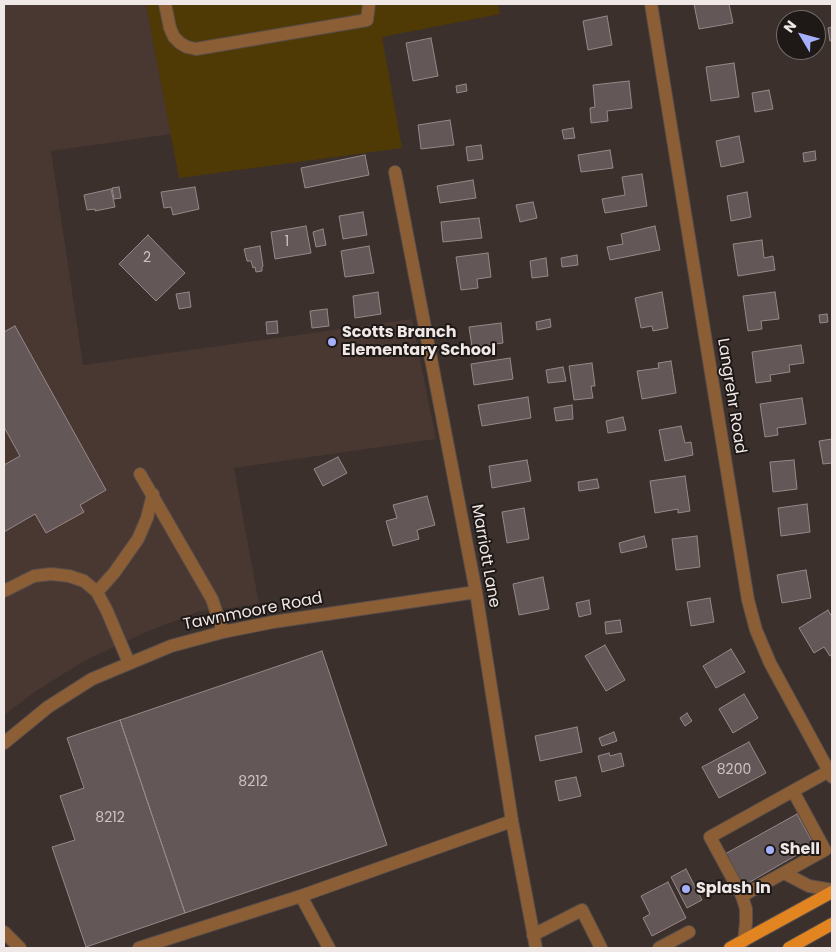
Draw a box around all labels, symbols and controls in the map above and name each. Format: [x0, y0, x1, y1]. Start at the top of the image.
north arrow [776, 10, 826, 60]
text: N [779, 16, 801, 37]
house number: 1 [285, 234, 289, 250]
house number: 2 [143, 250, 151, 266]
place label: Scotts Branch Elementary School [342, 323, 496, 361]
marker: Scotts Branch Elementary School [326, 336, 338, 348]
street label: Langrehr Road [712, 337, 750, 455]
street label: Marriott Lane [466, 503, 504, 609]
street label: Tawnmoore Road [182, 589, 324, 635]
house number: 8200 [717, 762, 751, 778]
house number: 8212 [238, 774, 268, 790]
house number: 8212 [95, 810, 125, 826]
place label: Shell [780, 840, 820, 860]
marker: Shell [764, 844, 776, 856]
place label: Splash In [696, 879, 771, 899]
marker: Splash In [680, 883, 692, 895]

